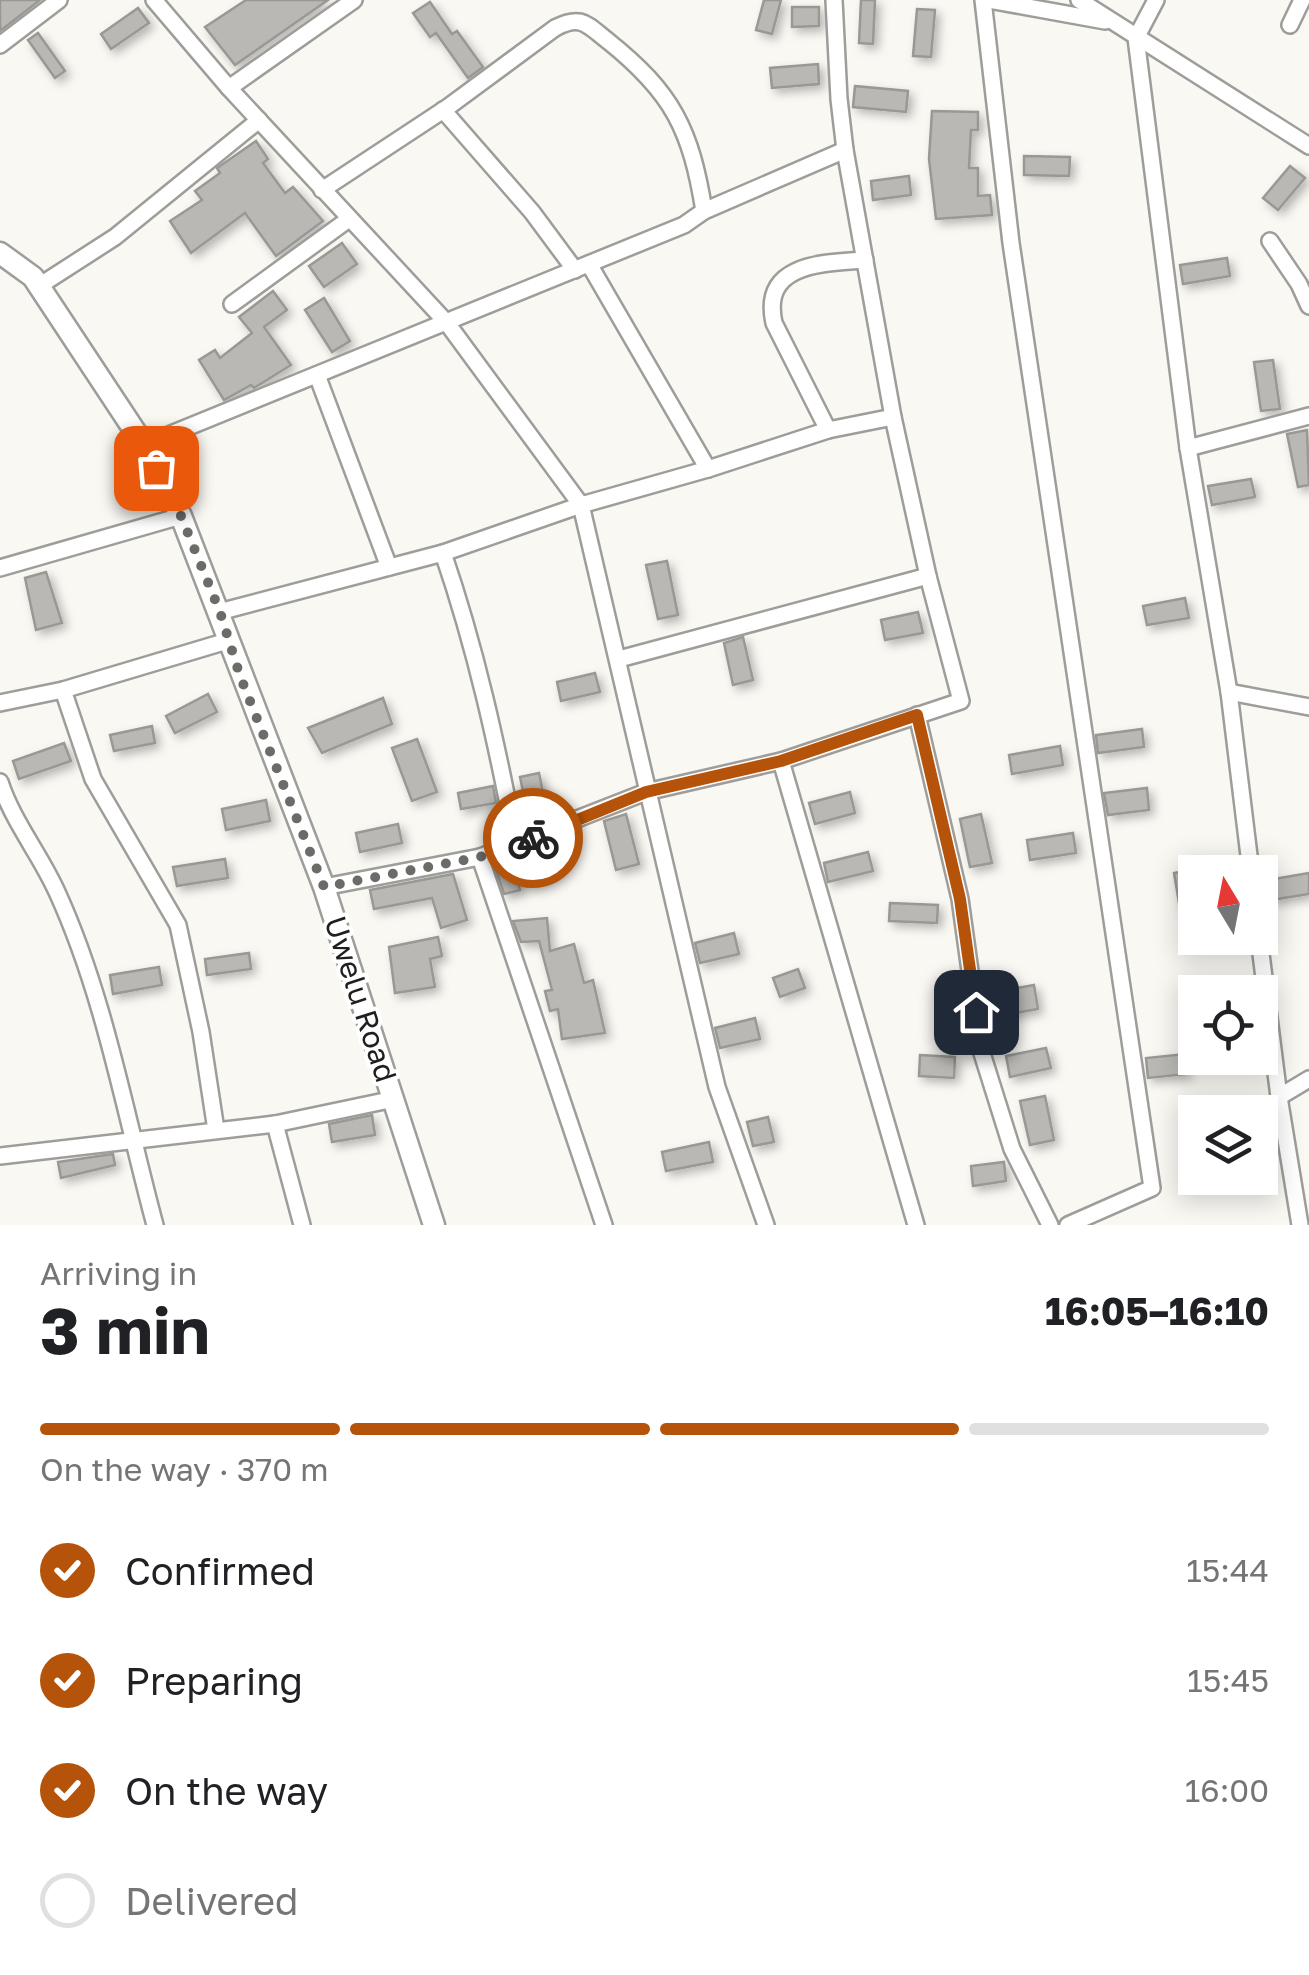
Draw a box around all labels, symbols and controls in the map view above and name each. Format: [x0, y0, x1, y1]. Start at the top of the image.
pin [114, 426, 199, 511]
icon: bag [129, 441, 184, 496]
courier [483, 788, 583, 888]
icon: bike [506, 811, 561, 866]
north arrow [1178, 855, 1278, 955]
map controls [1178, 855, 1278, 1195]
street label: Uwelu Road [317, 912, 405, 1086]
pin [934, 970, 1019, 1055]
button: locate [1178, 975, 1278, 1075]
icon: home [949, 985, 1004, 1040]
button: layers [1178, 1095, 1278, 1195]
text: Arriving in [40, 1254, 197, 1292]
text: 16:05–16:10 [1045, 1288, 1269, 1333]
text: 3 min [40, 1290, 210, 1368]
text: On the way · 370 m [40, 1450, 328, 1488]
icon: check [40, 1543, 95, 1598]
text: Confirmed [125, 1548, 315, 1593]
text: 15:44 [1186, 1551, 1269, 1589]
icon: check [40, 1653, 95, 1708]
text: Preparing [125, 1658, 303, 1703]
text: 15:45 [1187, 1661, 1269, 1699]
icon: check [40, 1763, 95, 1818]
text: On the way [125, 1768, 328, 1813]
text: 16:00 [1185, 1771, 1269, 1809]
text: Delivered [125, 1878, 298, 1923]

